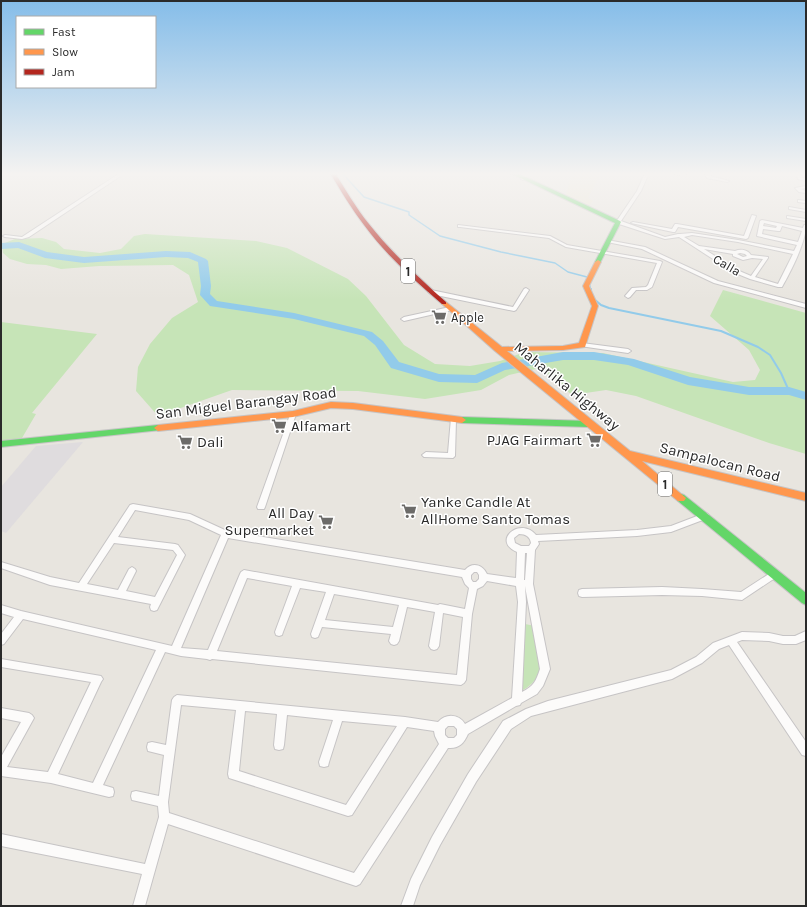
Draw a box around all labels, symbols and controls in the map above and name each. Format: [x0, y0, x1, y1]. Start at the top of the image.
legend [16, 16, 156, 88]
text: Fast [52, 25, 76, 39]
text: Slow [52, 45, 78, 59]
text: Jam [52, 65, 75, 79]
street label: Calla [710, 251, 744, 279]
road number: 1 [401, 259, 415, 283]
supermarket icon: Apple [430, 308, 448, 326]
place label: Apple [451, 310, 484, 325]
street label: Maharlika Highway [511, 338, 623, 434]
street label: San Miguel Barangay Road [154, 383, 338, 423]
supermarket icon: Alfamart [270, 417, 288, 435]
place label: Alfamart [291, 417, 351, 435]
place label: PJAG Fairmart [487, 431, 582, 449]
supermarket icon: PJAG Fairmart [585, 431, 603, 449]
supermarket icon: Dali [176, 433, 194, 451]
place label: Dali [197, 433, 224, 451]
street label: Sampalocan Road [658, 438, 782, 486]
road number: 1 [658, 472, 672, 496]
place label: Yanke Candle At AllHome Santo Tomas [421, 493, 570, 528]
supermarket icon: Yanke Candle At AllHome Santo Tomas [400, 502, 418, 520]
place label: All Day Supermarket [224, 504, 314, 539]
supermarket icon: All Day Supermarket [317, 513, 335, 531]

